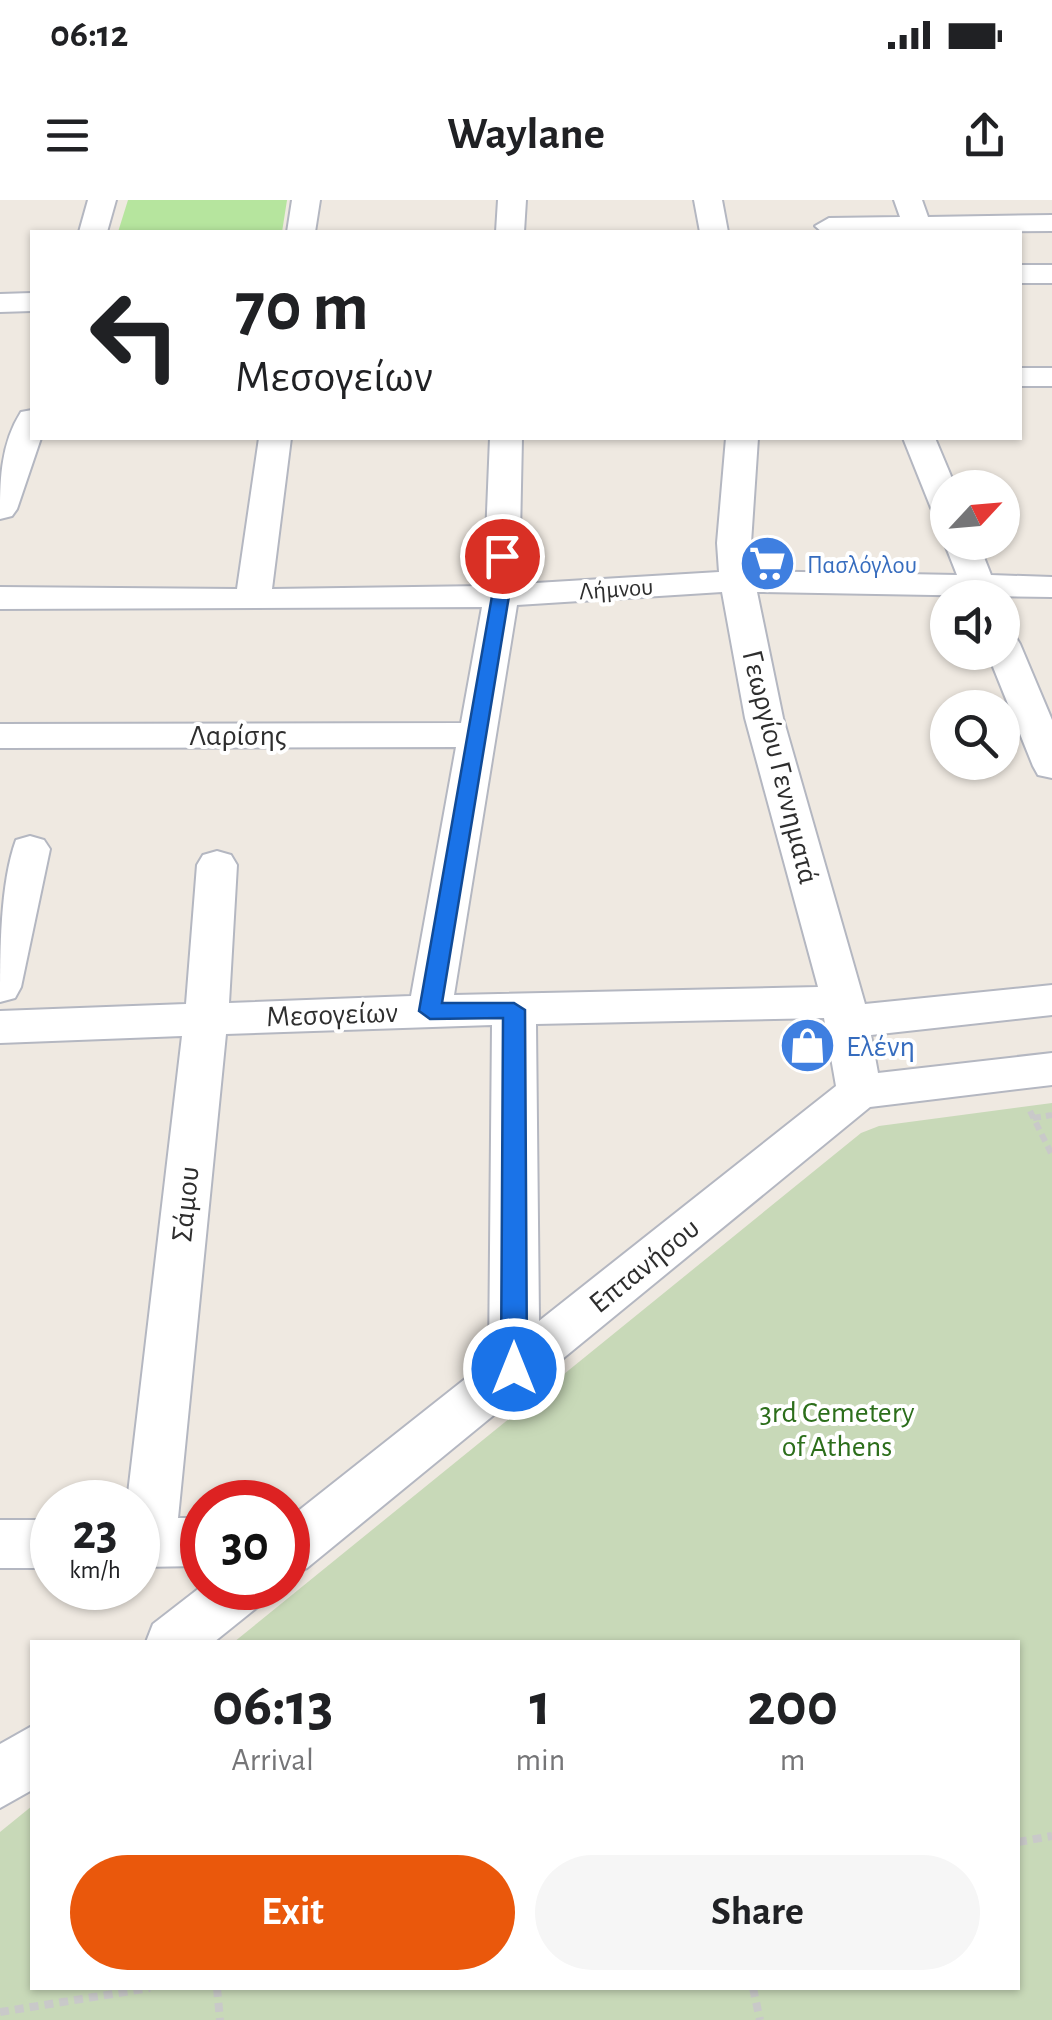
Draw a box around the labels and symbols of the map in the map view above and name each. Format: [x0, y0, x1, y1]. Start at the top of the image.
north arrow [930, 470, 1020, 560]
pin [460, 514, 545, 599]
supermarket icon: Πασλόγλου [738, 534, 798, 594]
place label: Πασλόγλου [807, 553, 917, 578]
street label: Λήμνου [578, 574, 654, 605]
street label: Γεωργίου Γεννηματά [736, 647, 824, 887]
street label: Λαρίσης [189, 721, 287, 751]
street label: Μεσογείων [266, 998, 398, 1032]
shop icon: Ελένη [777, 1016, 837, 1076]
place label: Ελένη [846, 1032, 915, 1062]
street label: Σάμου [167, 1165, 205, 1243]
street label: Επτανήσου [584, 1213, 705, 1319]
position arrow [462, 1317, 566, 1421]
park label: 3rd Cemetery of Athens [759, 1398, 915, 1462]
speed limit sign: 30 [180, 1480, 310, 1610]

